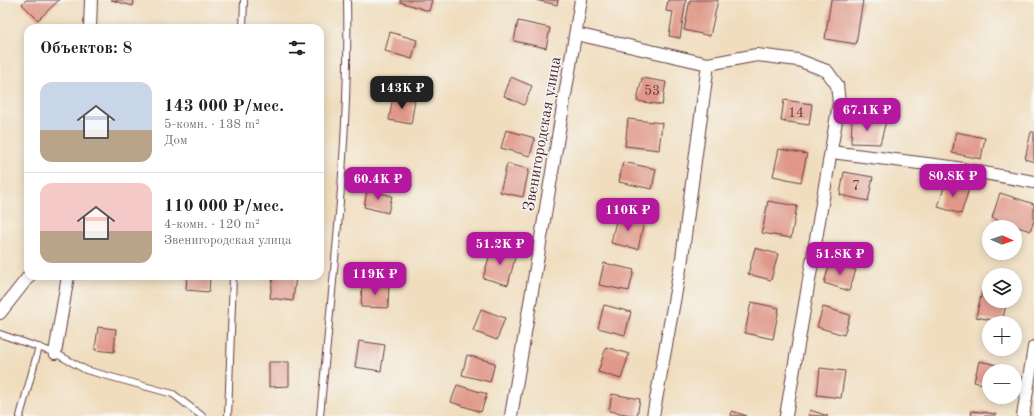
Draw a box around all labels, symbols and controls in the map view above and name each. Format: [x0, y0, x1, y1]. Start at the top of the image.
icon: filters [286, 37, 308, 59]
text: Объектов: 8 [40, 40, 132, 57]
street label: Звенигородская улица [522, 55, 565, 213]
pin: 143K ₽ [369, 76, 435, 110]
text: 143K ₽ [379, 82, 425, 95]
house number: 53 [644, 84, 660, 98]
icon: home [72, 98, 120, 146]
text: 143 000 ₽/мес. [164, 98, 284, 115]
pin: 67.1K ₽ [830, 98, 904, 132]
text: 67.1K ₽ [842, 104, 892, 117]
house number: 14 [788, 106, 804, 120]
text: 5-комн. · 138 m² [164, 118, 260, 131]
text: Дом [164, 134, 188, 147]
pin: 80.8K ₽ [916, 164, 990, 198]
pin: 60.4K ₽ [341, 167, 415, 201]
text: 80.8K ₽ [928, 170, 978, 183]
text: 60.4K ₽ [353, 173, 403, 186]
house number: 7 [852, 179, 860, 193]
text: 110 000 ₽/мес. [164, 198, 284, 215]
pin: 110K ₽ [595, 198, 661, 232]
icon: home [72, 199, 120, 247]
text: 110K ₽ [605, 204, 651, 217]
text: 4-комн. · 120 m² [164, 218, 260, 231]
north arrow [982, 220, 1022, 260]
map controls [982, 220, 1022, 404]
pin: 51.2K ₽ [463, 232, 537, 266]
text: Звенигородская улица [164, 234, 291, 247]
text: 51.2K ₽ [475, 238, 525, 251]
pin: 51.8K ₽ [803, 242, 877, 276]
text: 51.8K ₽ [815, 248, 865, 261]
pin: 119K ₽ [342, 262, 408, 296]
text: 119K ₽ [352, 268, 398, 281]
button: layers [982, 268, 1022, 308]
button: + [982, 316, 1022, 356]
button: − [982, 364, 1022, 404]

